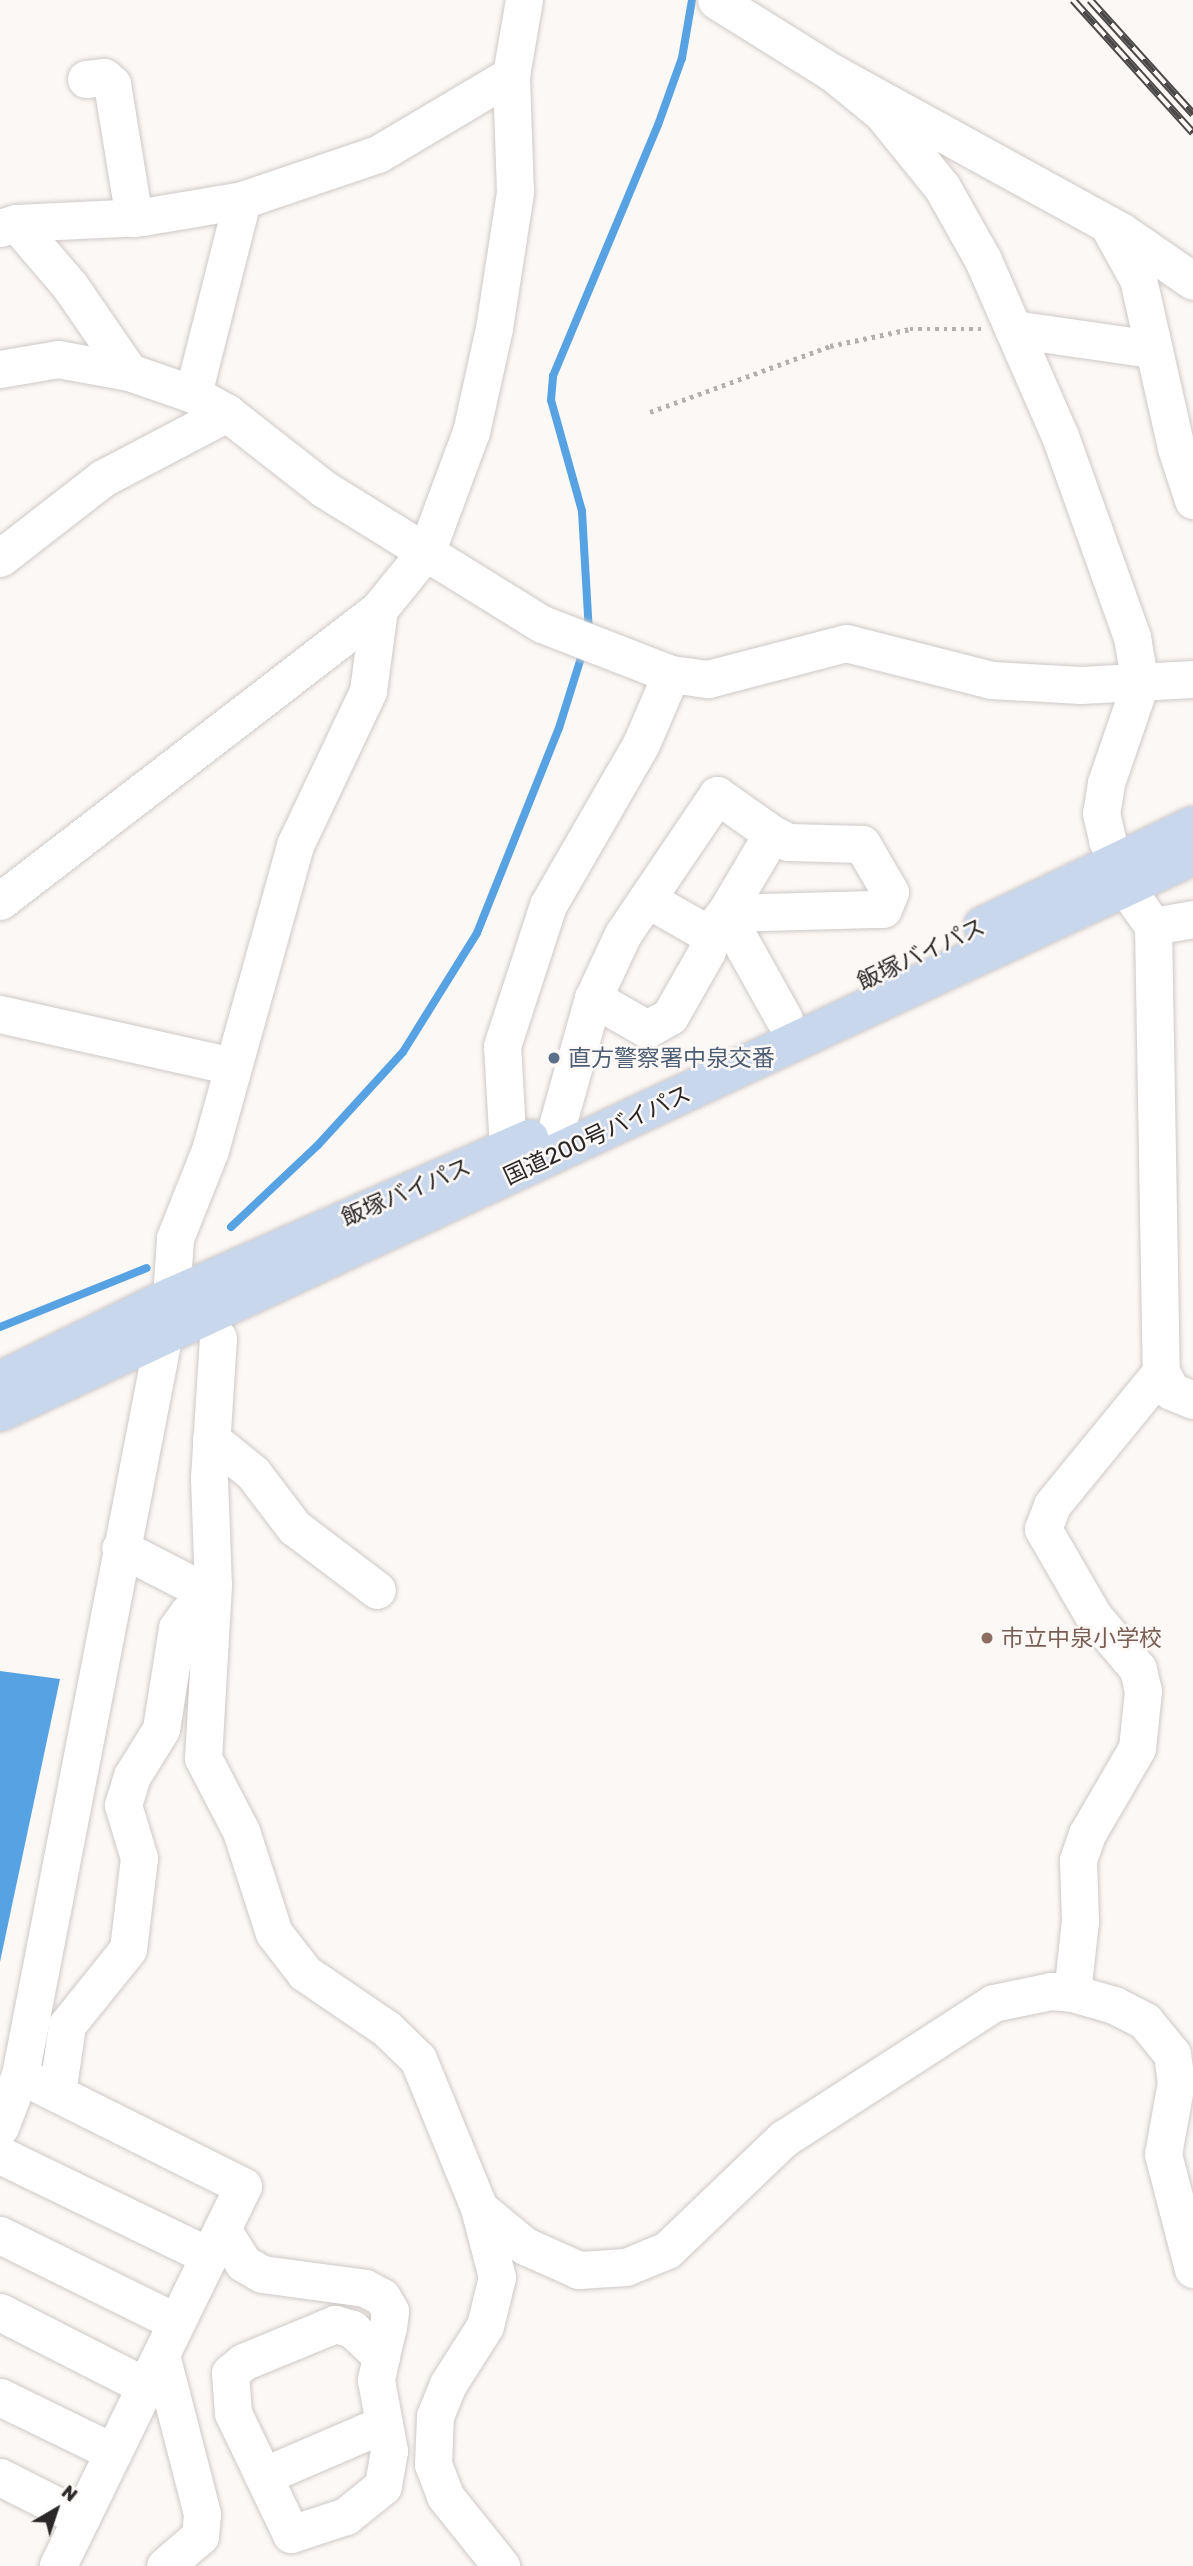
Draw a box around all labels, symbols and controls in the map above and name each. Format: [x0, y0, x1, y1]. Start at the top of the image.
street label: 飯塚バイパス [853, 912, 989, 996]
place label: 直方警察署中泉交番 [568, 1044, 775, 1072]
marker: 直方警察署中泉交番 [546, 1050, 562, 1066]
street label: 国道200号バイパス [499, 1079, 695, 1191]
street label: 飯塚バイパス [337, 1152, 475, 1232]
place label: 市立中泉小学校 [1001, 1624, 1162, 1652]
marker: 市立中泉小学校 [979, 1630, 995, 1646]
north arrow [21, 2475, 91, 2545]
text: N [57, 2480, 82, 2507]

